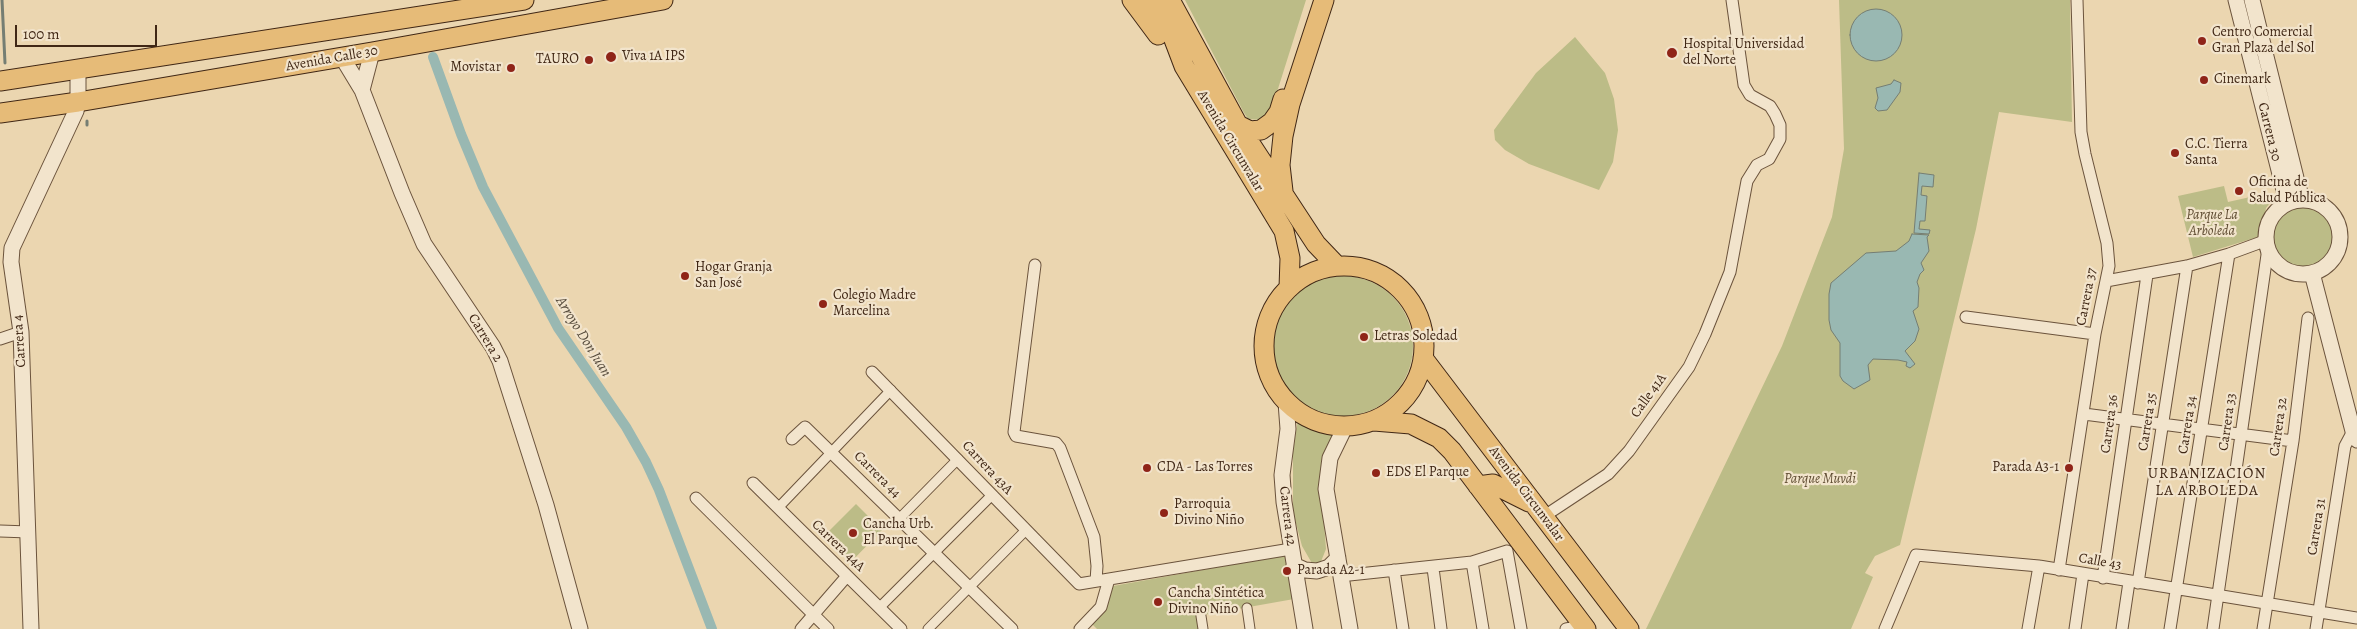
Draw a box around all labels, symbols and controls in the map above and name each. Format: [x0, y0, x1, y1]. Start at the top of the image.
scale bar [18, 15, 160, 47]
text: 100 m [23, 24, 60, 44]
place label: Centro Comercial Gran Plaza del Sol [2212, 25, 2314, 58]
marker: Centro Comercial Gran Plaza del Sol [2196, 35, 2208, 47]
place label: Hospital Universidad del Norte [1683, 37, 1804, 70]
street label: Avenida Calle 30 [285, 43, 379, 75]
marker: Hospital Universidad del Norte [1665, 46, 1679, 60]
place label: Viva 1A IPS [622, 49, 685, 65]
marker: Viva 1A IPS [604, 50, 618, 64]
place label: TAURO [536, 52, 579, 68]
marker: TAURO [583, 54, 595, 66]
place label: Movistar [450, 60, 501, 76]
marker: Movistar [505, 62, 517, 74]
place label: Cinemark [2214, 72, 2271, 88]
marker: Cinemark [2198, 74, 2210, 86]
street label: Avenida Circunvalar [1193, 87, 1267, 195]
street label: Carrera 30 [2254, 101, 2284, 163]
place label: C.C. Tierra Santa [2185, 137, 2248, 170]
marker: C.C. Tierra Santa [2169, 147, 2181, 159]
place label: Oficina de Salud Pública [2249, 175, 2326, 208]
marker: Oficina de Salud Pública [2233, 185, 2245, 197]
park label: Parque La Arboleda [2186, 208, 2238, 240]
place label: Hogar Granja San José [695, 260, 772, 292]
street label: Carrera 37 [2073, 267, 2101, 327]
marker: Hogar Granja San José [679, 270, 691, 282]
place label: Colegio Madre Marcelina [833, 288, 916, 321]
water label: Arroyo Don Juan [551, 294, 615, 380]
marker: Colegio Madre Marcelina [817, 298, 829, 310]
street label: Carrera 2 [464, 311, 506, 365]
street label: Carrera 4 [10, 314, 30, 368]
place label: Letras Soledad [1374, 329, 1457, 345]
marker: Letras Soledad [1358, 331, 1370, 343]
street label: Calle 41A [1627, 371, 1671, 421]
street label: Carrera 35 [2135, 392, 2161, 452]
street label: Carrera 33 [2216, 392, 2240, 452]
street label: Carrera 36 [2098, 394, 2122, 454]
street label: Carrera 34 [2175, 395, 2201, 455]
street label: Carrera 32 [2267, 397, 2291, 457]
street label: Carrera 43A [958, 438, 1016, 498]
street label: Avenida Circunvalar [1485, 443, 1567, 545]
street label: Carrera 44 [850, 448, 904, 502]
place label: CDA - Las Torres [1157, 460, 1253, 476]
place label: Parada A3-1 [1992, 460, 2059, 476]
marker: CDA - Las Torres [1141, 462, 1153, 474]
marker: Parada A3-1 [2063, 462, 2075, 474]
place label: EDS El Parque [1386, 465, 1469, 481]
district label: URBANIZACIÓN LA ARBOLEDA [2146, 465, 2268, 500]
marker: EDS El Parque [1370, 467, 1382, 479]
park label: Parque Muvdi [1784, 472, 1856, 488]
street label: Carrera 42 [1275, 485, 1299, 547]
place label: Parroquia Divino Niño [1174, 497, 1244, 530]
street label: Carrera 31 [2304, 497, 2330, 557]
marker: Parroquia Divino Niño [1158, 507, 1170, 519]
street label: Carrera 44A [808, 517, 868, 575]
place label: Cancha Urb. El Parque [863, 517, 934, 550]
marker: Cancha Urb. El Parque [847, 527, 859, 539]
street label: Calle 43 [2077, 550, 2123, 574]
place label: Parada A2-1 [1297, 563, 1364, 579]
marker: Parada A2-1 [1281, 565, 1293, 577]
place label: Cancha Sintética Divino Niño [1168, 586, 1264, 618]
marker: Cancha Sintética Divino Niño [1152, 596, 1164, 608]

